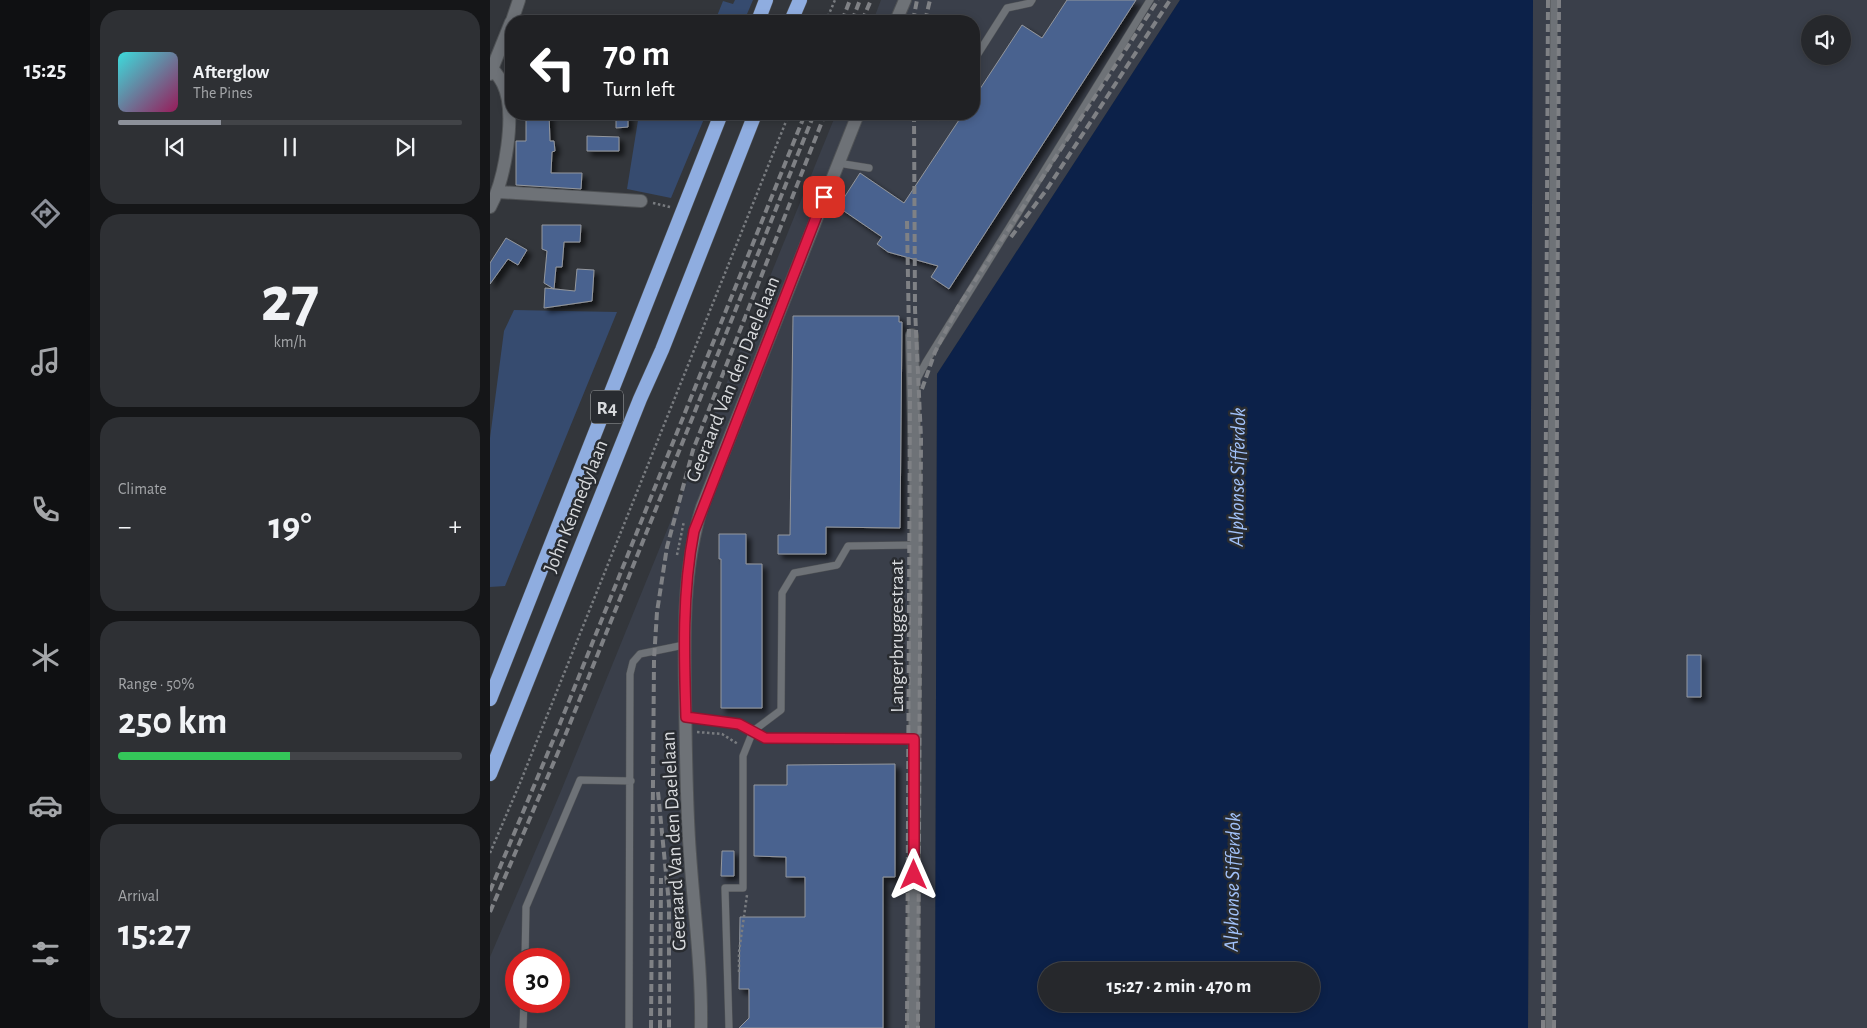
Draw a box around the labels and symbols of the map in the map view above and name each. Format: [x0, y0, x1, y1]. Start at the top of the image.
pin [803, 176, 845, 218]
street label: Geeraard Van den Daelelaan [682, 274, 783, 485]
road number: R4 [591, 391, 623, 424]
water label: Alphonse Sifferdok [1226, 407, 1250, 548]
street label: John Kennedylaan [540, 437, 612, 576]
street label: Langerbruggestraat [887, 559, 907, 713]
street label: Geeraard Van den Daelelaan [658, 731, 690, 951]
water label: Alphonse Sifferdok [1221, 812, 1245, 953]
position arrow [887, 848, 939, 900]
speed limit sign: 30 [505, 948, 570, 1013]

